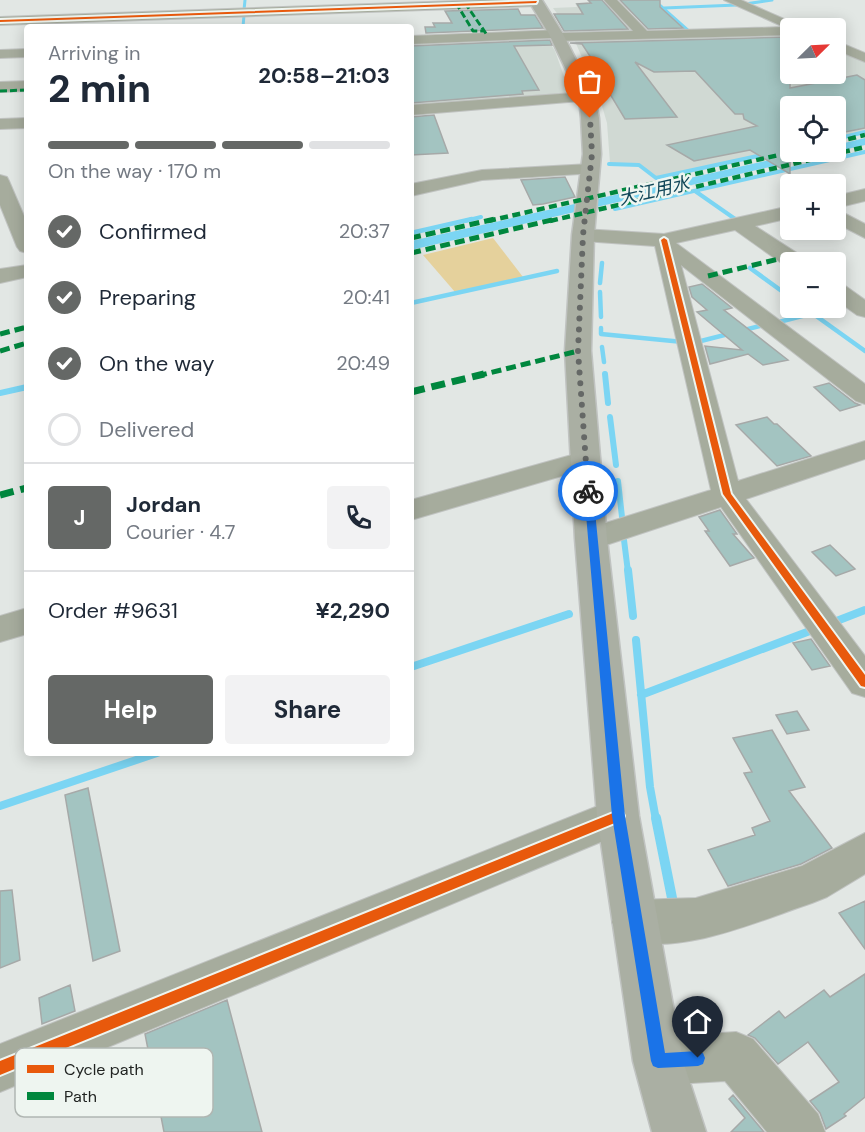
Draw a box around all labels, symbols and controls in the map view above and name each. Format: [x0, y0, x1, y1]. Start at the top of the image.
north arrow [780, 18, 846, 84]
map controls [780, 18, 846, 318]
text: Arriving in [48, 40, 140, 66]
pin [564, 56, 615, 118]
text: 20:58–21:03 [258, 61, 390, 90]
text: 2 min [48, 63, 151, 114]
icon: bag [573, 65, 606, 98]
button: locate [780, 96, 846, 162]
text: On the way · 170 m [48, 158, 221, 184]
water label: 大江用水 [616, 171, 694, 211]
button: + [780, 174, 846, 240]
icon: check [48, 215, 81, 248]
text: Confirmed [99, 217, 207, 246]
text: 20:37 [339, 218, 390, 244]
button: − [780, 252, 846, 318]
icon: check [48, 281, 81, 314]
text: Preparing [99, 283, 196, 312]
text: 20:41 [343, 284, 390, 310]
icon: check [48, 347, 81, 380]
text: On the way [99, 349, 214, 378]
text: 20:49 [336, 350, 390, 376]
text: Delivered [99, 415, 194, 444]
courier [558, 461, 618, 521]
icon: bike [572, 475, 605, 508]
button: phone [327, 486, 390, 549]
text: Jordan [126, 490, 201, 519]
text: J [74, 503, 85, 532]
text: Courier · 4.7 [126, 519, 235, 545]
text: Order #9631 [48, 596, 178, 625]
text: ¥2,290 [316, 596, 390, 625]
button: Help [48, 675, 213, 744]
button: Share [225, 675, 390, 744]
pin [672, 996, 723, 1058]
icon: home [681, 1005, 714, 1038]
legend [15, 1048, 213, 1117]
text: Cycle path [64, 1059, 144, 1080]
text: Path [64, 1086, 97, 1107]

